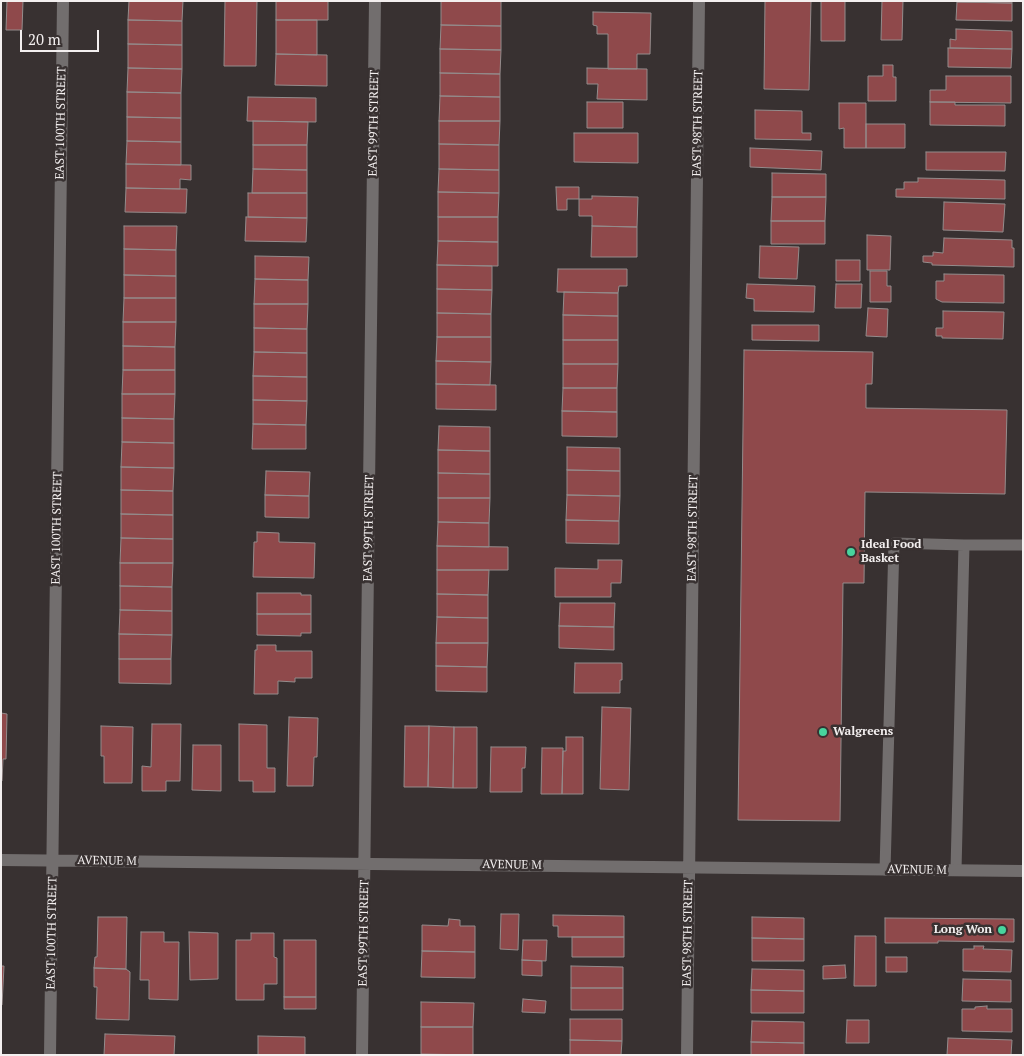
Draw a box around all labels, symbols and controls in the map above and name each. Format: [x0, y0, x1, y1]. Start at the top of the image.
scale bar [22, 20, 101, 52]
text: 20 m [28, 29, 61, 49]
street label: EAST 100TH STREET [53, 66, 69, 180]
street label: EAST 99TH STREET [366, 70, 382, 176]
street label: EAST 98TH STREET [690, 70, 706, 176]
street label: EAST 100TH STREET [49, 471, 65, 585]
street label: EAST 99TH STREET [361, 475, 377, 581]
street label: EAST 98TH STREET [685, 475, 701, 581]
place label: Ideal Food Basket [861, 538, 921, 566]
marker: Ideal Food Basket [845, 546, 857, 558]
place label: Walgreens [833, 725, 893, 739]
marker: Walgreens [817, 726, 829, 738]
street label: AVENUE M [77, 853, 137, 869]
street label: AVENUE M [482, 857, 542, 873]
street label: AVENUE M [887, 862, 947, 878]
street label: EAST 100TH STREET [44, 876, 60, 990]
street label: EAST 99TH STREET [356, 880, 372, 986]
street label: EAST 98TH STREET [680, 880, 696, 986]
place label: Long Won [934, 923, 992, 937]
marker: Long Won [996, 924, 1008, 936]

